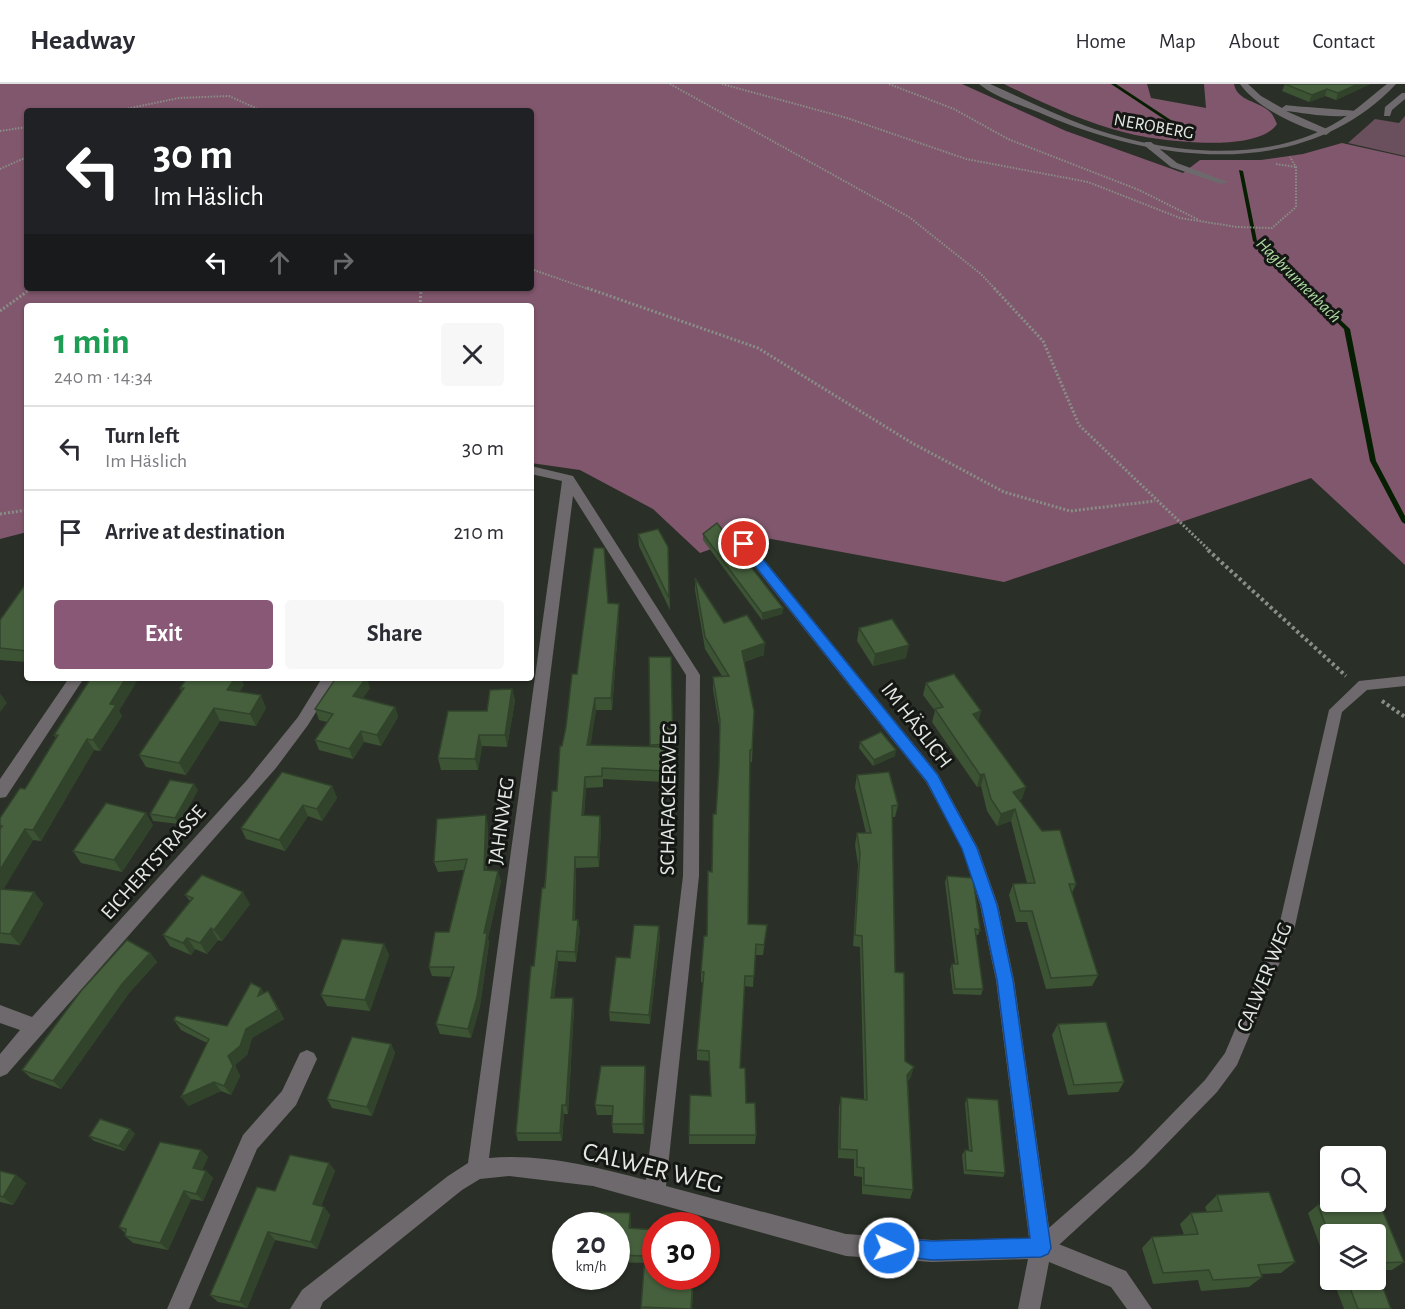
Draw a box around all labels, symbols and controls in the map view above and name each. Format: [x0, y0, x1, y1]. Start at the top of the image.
text: Headway [30, 27, 135, 55]
text: Home [1075, 31, 1126, 52]
text: Map [1159, 31, 1196, 52]
text: About [1229, 31, 1279, 52]
text: Contact [1312, 31, 1375, 52]
street label: NEROBERG [1112, 111, 1195, 143]
icon: left [54, 132, 132, 210]
text: 30 m [153, 134, 233, 176]
text: Im Häslich [153, 183, 264, 210]
water label: Hagbrunnenbach [1252, 235, 1344, 327]
icon: left [200, 246, 233, 279]
icon: ahead [263, 246, 296, 279]
icon: right [326, 246, 359, 279]
button: close [441, 323, 504, 386]
text: 1 min [54, 324, 130, 360]
text: 240 m · 14:34 [54, 367, 153, 387]
text: Turn left [105, 425, 179, 447]
icon: left [54, 432, 87, 465]
text: 30 m [462, 437, 504, 459]
text: Im Häslich [105, 451, 187, 471]
icon: arrive [54, 516, 87, 549]
pin [718, 518, 769, 569]
text: Arrive at destination [105, 521, 285, 543]
text: 210 m [454, 521, 504, 543]
icon: arrive [727, 527, 760, 560]
button: Exit [54, 600, 273, 669]
button: Share [285, 600, 504, 669]
street label: IM HÄSLICH [877, 678, 957, 772]
street label: SCHAFACKERWEG [657, 723, 680, 875]
street label: JAHNWEG [485, 776, 518, 866]
street label: EICHERTSTRASSE [97, 801, 210, 923]
street label: CALWER WEG [1233, 920, 1296, 1035]
street label: CALWER WEG [580, 1138, 726, 1198]
map controls [1320, 1146, 1386, 1290]
button: search [1320, 1146, 1386, 1212]
speed limit sign: 30 [642, 1212, 720, 1290]
position arrow [857, 1216, 921, 1280]
button: layers [1320, 1224, 1386, 1290]
text: 20 [576, 1229, 606, 1259]
text: km/h [576, 1259, 606, 1274]

